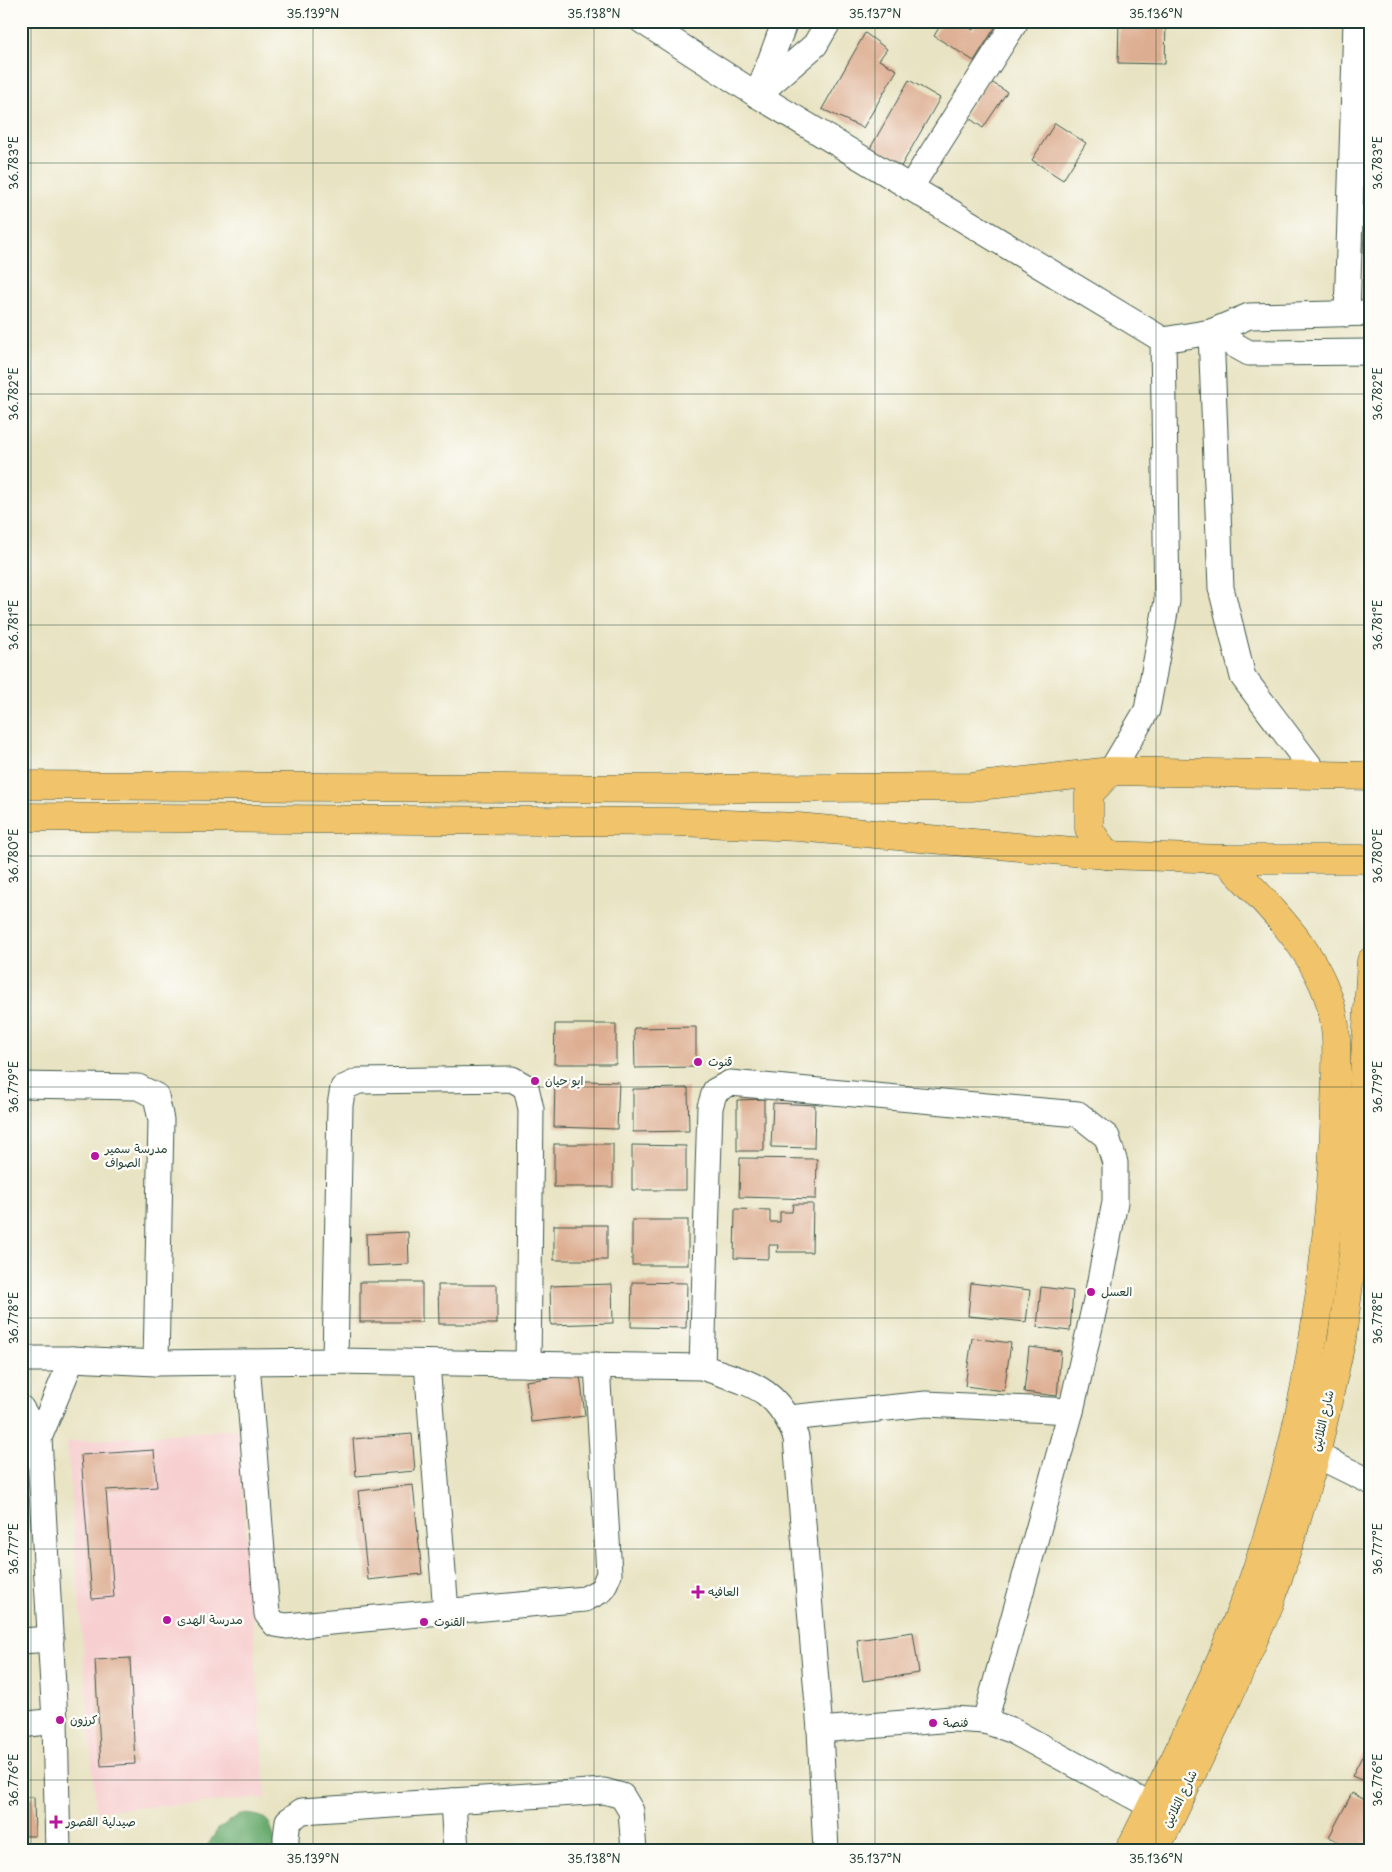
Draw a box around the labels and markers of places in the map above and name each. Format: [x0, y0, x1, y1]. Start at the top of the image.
place label: قنوت [708, 1052, 733, 1070]
marker: قنوت [692, 1056, 704, 1068]
place label: ابو حيان [545, 1071, 584, 1089]
marker: ابو حيان [529, 1075, 541, 1087]
place label: مدرسة سمير الصواف [104, 1139, 168, 1171]
marker: مدرسة سمير الصواف [89, 1150, 101, 1162]
place label: العسل [1101, 1282, 1132, 1300]
marker: العسل [1085, 1286, 1097, 1298]
place label: العافيه [708, 1582, 739, 1600]
marker: العافيه [692, 1586, 704, 1598]
place label: مدرسة الهدى [177, 1610, 243, 1628]
place label: القنوت [434, 1612, 465, 1630]
marker: مدرسة الهدى [161, 1614, 173, 1626]
marker: القنوت [418, 1616, 430, 1628]
place label: كرزون [70, 1710, 97, 1728]
place label: فنصة [943, 1713, 969, 1731]
marker: كرزون [54, 1714, 66, 1726]
marker: فنصة [927, 1717, 939, 1729]
place label: صيدلية القصور [65, 1812, 136, 1830]
marker: صيدلية القصور [50, 1816, 62, 1828]

